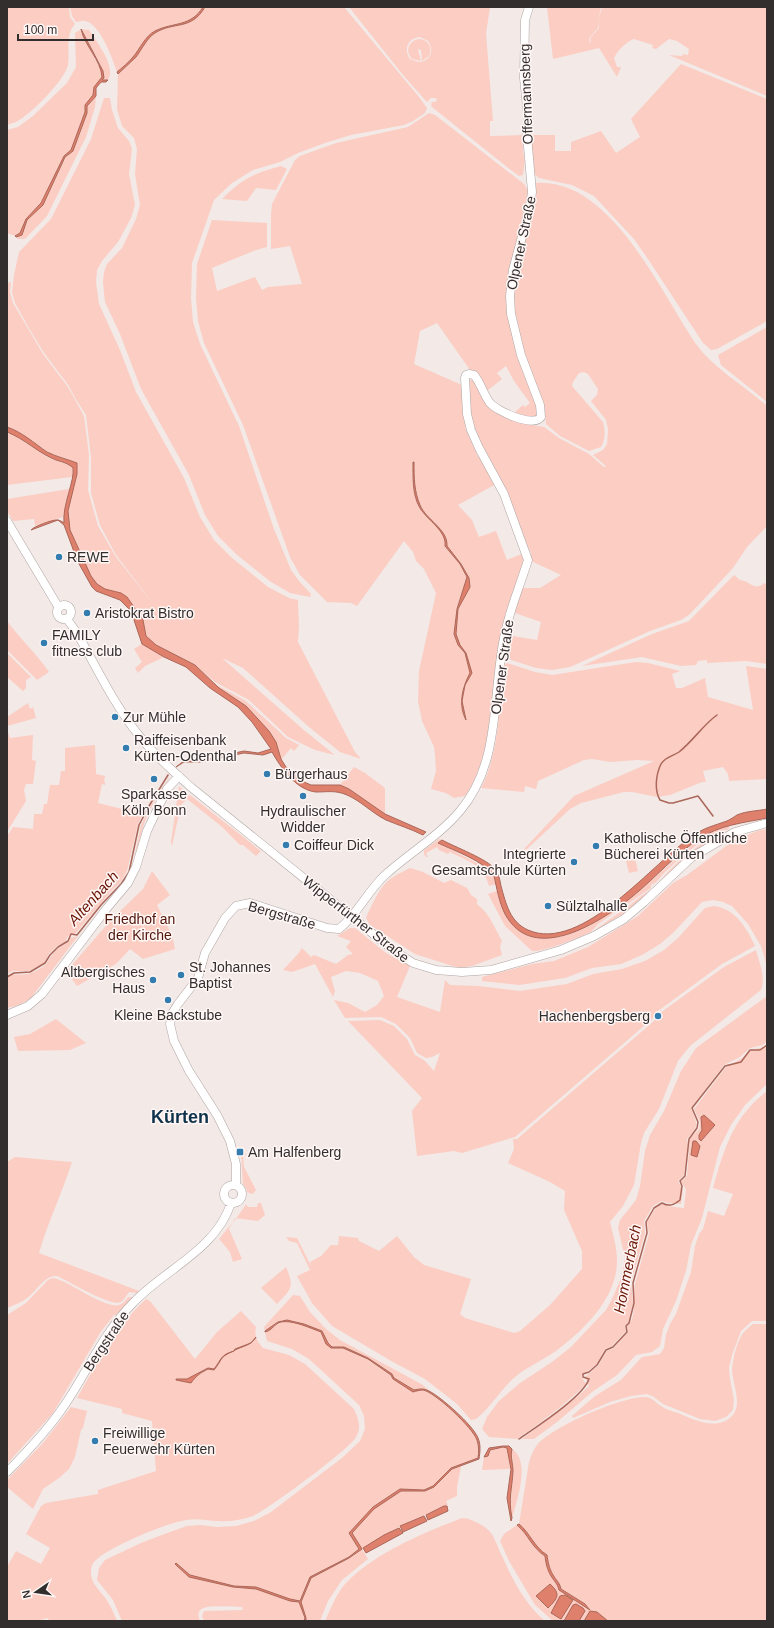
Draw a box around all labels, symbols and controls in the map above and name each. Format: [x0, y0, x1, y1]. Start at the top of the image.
scale bar [18, 16, 93, 42]
text: 100 m [24, 23, 57, 37]
street label: Offermannsberg [516, 43, 536, 145]
street label: Olpener Straße [503, 194, 539, 291]
place label: REWE [67, 549, 109, 565]
marker: REWE [54, 552, 64, 562]
place label: Aristokrat Bistro [95, 605, 194, 621]
marker: Aristokrat Bistro [82, 608, 92, 618]
street label: Olpener Straße [487, 618, 517, 716]
place label: FAMILY fitness club [52, 627, 122, 659]
marker: FAMILY fitness club [39, 638, 49, 648]
place label: Zur Mühle [123, 709, 186, 725]
marker: Zur Mühle [110, 712, 120, 722]
place label: Raiffeisenbank Kürten-Odenthal [134, 732, 237, 764]
marker: Raiffeisenbank Kürten-Odenthal [121, 743, 131, 753]
place label: Bürgerhaus [275, 766, 347, 782]
marker: Bürgerhaus [262, 769, 272, 779]
marker: Sparkasse Köln Bonn [149, 774, 159, 784]
place label: Sparkasse Köln Bonn [121, 786, 187, 818]
marker: Hydraulischer Widder [298, 791, 308, 801]
place label: Hydraulischer Widder [260, 803, 346, 835]
place label: Katholische Öffentliche Bücherei Kürten [604, 829, 747, 862]
place label: Coiffeur Dick [294, 837, 375, 853]
marker: Coiffeur Dick [281, 840, 291, 850]
marker: Katholische Öffentliche Bücherei Kürten [591, 841, 601, 851]
place label: Integrierte Gesamtschule Kürten [431, 846, 566, 878]
marker: Integrierte Gesamtschule Kürten [569, 857, 579, 867]
water label: Altenbach [64, 868, 122, 929]
street label: Wipperfürther Straße [300, 872, 413, 966]
street label: Bergstraße [247, 898, 318, 932]
place label: Sülztalhalle [556, 898, 628, 914]
marker: Sülztalhalle [543, 901, 553, 911]
park label: Friedhof an der Kirche [105, 911, 175, 943]
place label: St. Johannes Baptist [189, 959, 271, 991]
place label: Altbergisches Haus [61, 964, 145, 996]
marker: St. Johannes Baptist [176, 970, 186, 980]
marker: Altbergisches Haus [148, 975, 158, 985]
marker: Kleine Backstube [163, 995, 173, 1005]
place label: Kleine Backstube [114, 1007, 222, 1023]
place label: Hachenbergsberg [539, 1008, 650, 1024]
marker: Hachenbergsberg [653, 1011, 663, 1021]
district label: Kürten [151, 1107, 209, 1127]
place label: Am Halfenberg [248, 1144, 341, 1160]
marker: Am Halfenberg [235, 1147, 245, 1157]
water label: Hommerbach [610, 1223, 644, 1315]
street label: Bergstraße [80, 1308, 132, 1374]
place label: Freiwillige Feuerwehr Kürten [103, 1425, 215, 1457]
marker: Freiwillige Feuerwehr Kürten [90, 1436, 100, 1446]
north arrow [16, 1572, 56, 1612]
text: N [20, 1589, 33, 1599]

